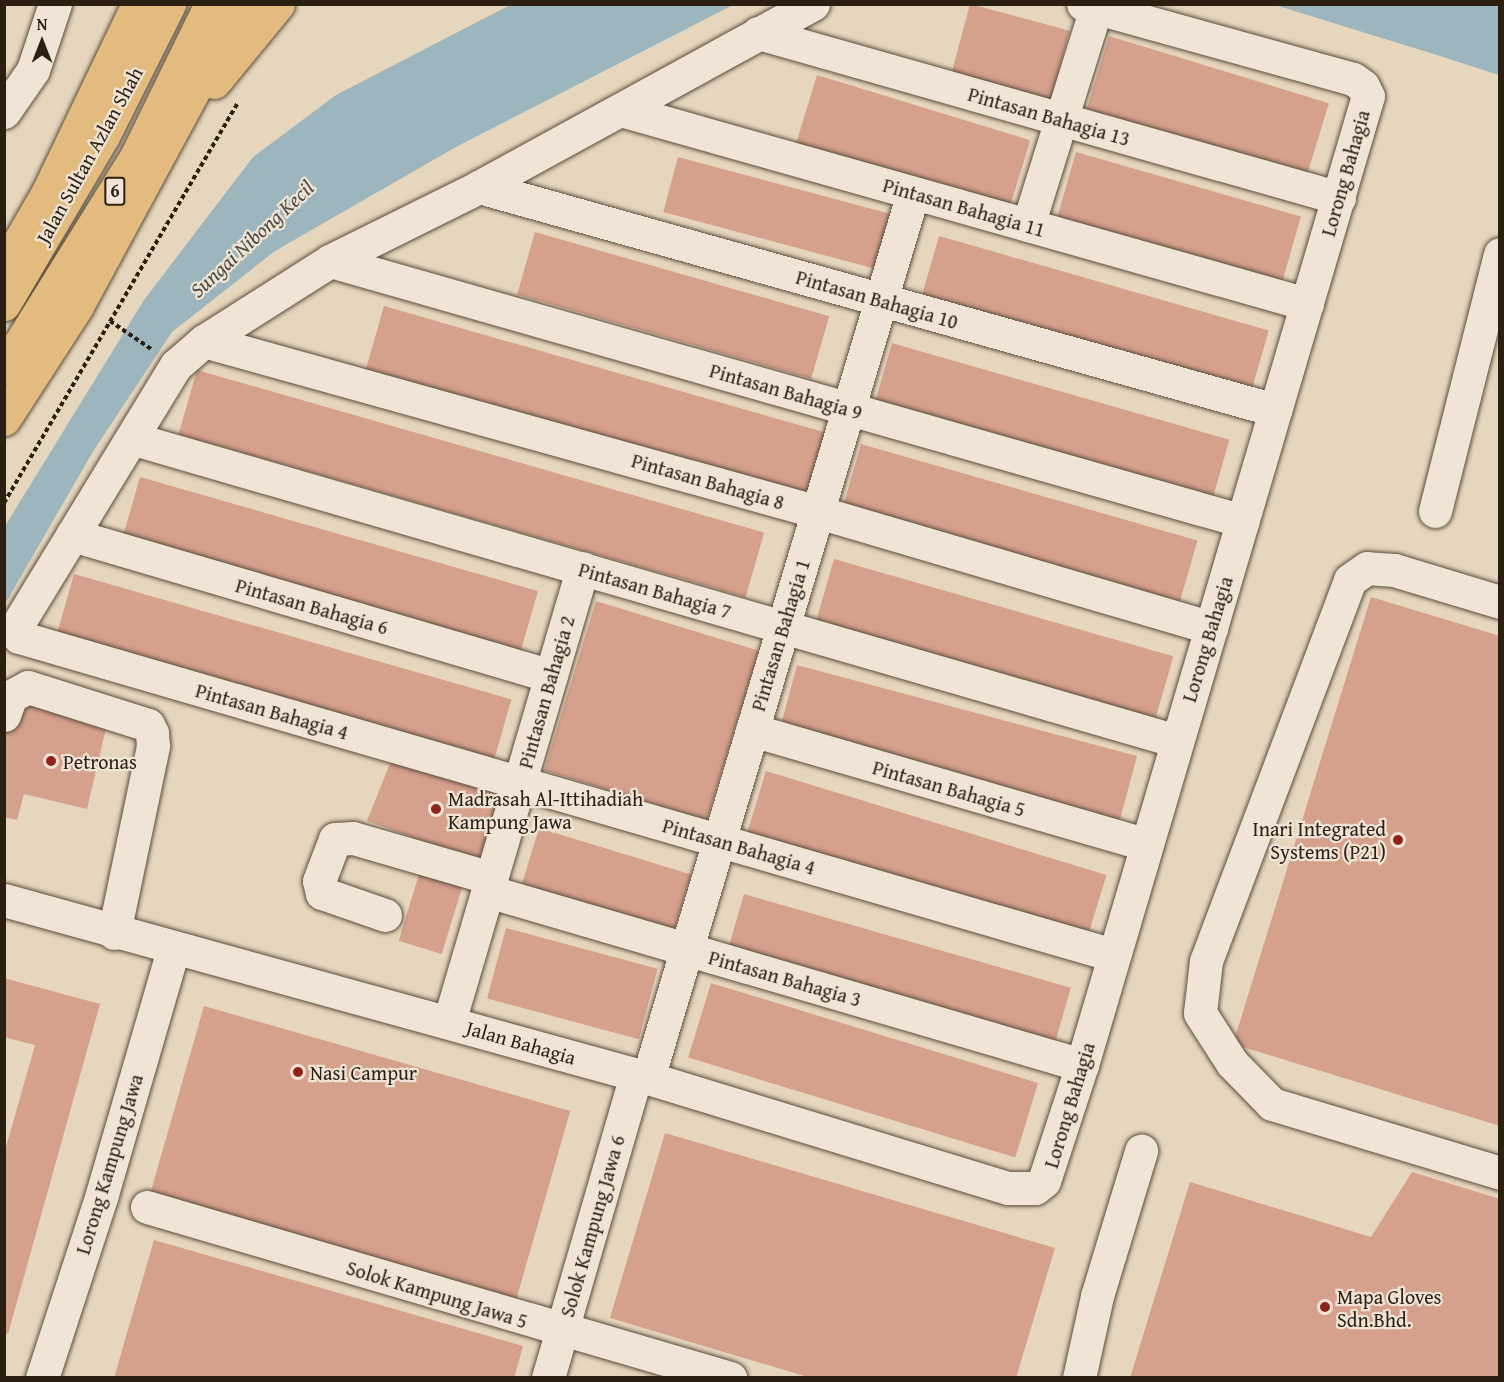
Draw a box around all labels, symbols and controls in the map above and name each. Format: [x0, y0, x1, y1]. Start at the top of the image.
north arrow [12, 12, 72, 72]
text: N [37, 12, 47, 36]
street label: Jalan Sultan Azlan Shah [30, 63, 148, 247]
street label: Pintasan Bahagia 13 [965, 81, 1133, 151]
street label: Lorong Bahagia [1316, 107, 1374, 239]
street label: Pintasan Bahagia 11 [880, 172, 1048, 242]
water label: Sungai Nibong Kecil [185, 175, 319, 303]
road number: 6 [103, 176, 127, 206]
street label: Pintasan Bahagia 10 [793, 264, 961, 334]
street label: Pintasan Bahagia 9 [707, 358, 865, 424]
street label: Pintasan Bahagia 8 [629, 448, 787, 514]
street label: Pintasan Bahagia 1 [745, 556, 815, 714]
street label: Pintasan Bahagia 7 [576, 557, 734, 623]
street label: Pintasan Bahagia 6 [233, 573, 391, 639]
street label: Lorong Bahagia [1176, 573, 1238, 705]
street label: Pintasan Bahagia 2 [513, 613, 579, 771]
street label: Pintasan Bahagia 4 [193, 678, 351, 744]
place label: Petronas [63, 749, 137, 773]
marker: Petronas [44, 754, 58, 768]
street label: Pintasan Bahagia 5 [870, 755, 1028, 821]
place label: Madrasah Al-Ittihadiah Kampung Jawa [448, 786, 643, 833]
marker: Madrasah Al-Ittihadiah Kampung Jawa [429, 802, 443, 816]
street label: Pintasan Bahagia 4 [660, 813, 818, 879]
place label: Inari Integrated Systems (P21) [1253, 816, 1386, 863]
marker: Inari Integrated Systems (P21) [1391, 833, 1405, 847]
street label: Pintasan Bahagia 3 [706, 945, 864, 1011]
street label: Jalan Bahagia [463, 1015, 579, 1069]
street label: Lorong Bahagia [1038, 1039, 1100, 1171]
place label: Nasi Campur [310, 1060, 417, 1084]
marker: Nasi Campur [291, 1065, 305, 1079]
street label: Lorong Kampung Jawa [70, 1071, 148, 1257]
street label: Solok Kampung Jawa 6 [555, 1132, 629, 1320]
street label: Solok Kampung Jawa 5 [344, 1255, 530, 1333]
place label: Mapa Gloves Sdn.Bhd. [1337, 1284, 1442, 1331]
marker: Mapa Gloves Sdn.Bhd. [1318, 1300, 1332, 1314]

